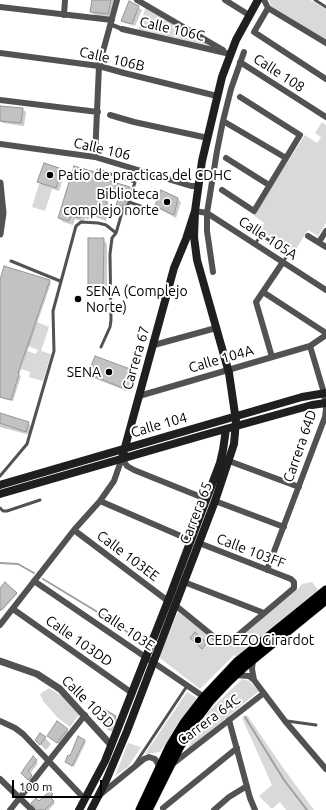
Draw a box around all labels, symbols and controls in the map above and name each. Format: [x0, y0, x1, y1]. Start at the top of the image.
street label: Calle 106C [138, 13, 206, 45]
street label: Calle 106B [78, 43, 146, 75]
street label: Calle 108 [250, 50, 308, 96]
street label: Calle 106 [72, 134, 132, 164]
place label: Patio de practicas del CDHC [58, 167, 232, 183]
marker: Patio de practicas del CDHC [45, 170, 55, 180]
place label: Biblioteca complejo norte [63, 186, 159, 218]
marker: Biblioteca complejo norte [162, 197, 172, 207]
street label: Calle 105A [235, 213, 301, 263]
place label: SENA (Complejo Norte) [86, 283, 188, 316]
marker: SENA (Complejo Norte) [73, 294, 83, 304]
street label: Carrera 67 [119, 324, 153, 392]
street label: Calle 104A [187, 342, 255, 376]
place label: SENA [67, 364, 101, 380]
marker: SENA [104, 367, 114, 377]
street label: Carrera 64D [280, 408, 320, 484]
street label: Calle 104 [129, 409, 189, 441]
street label: Carrera 65 [176, 479, 216, 547]
street label: Calle 103EE [94, 527, 162, 585]
street label: Calle 103FF [214, 530, 288, 572]
street label: Calle 103E [94, 604, 158, 654]
street label: Calle 103DD [42, 612, 116, 670]
place label: CEDEZO Girardot [206, 632, 314, 648]
marker: CEDEZO Girardot [193, 635, 203, 645]
street label: Calle 103D [58, 672, 118, 732]
street label: Carrera 64C [174, 691, 244, 749]
scale bar [14, 772, 104, 798]
text: 100 m [19, 780, 52, 793]

